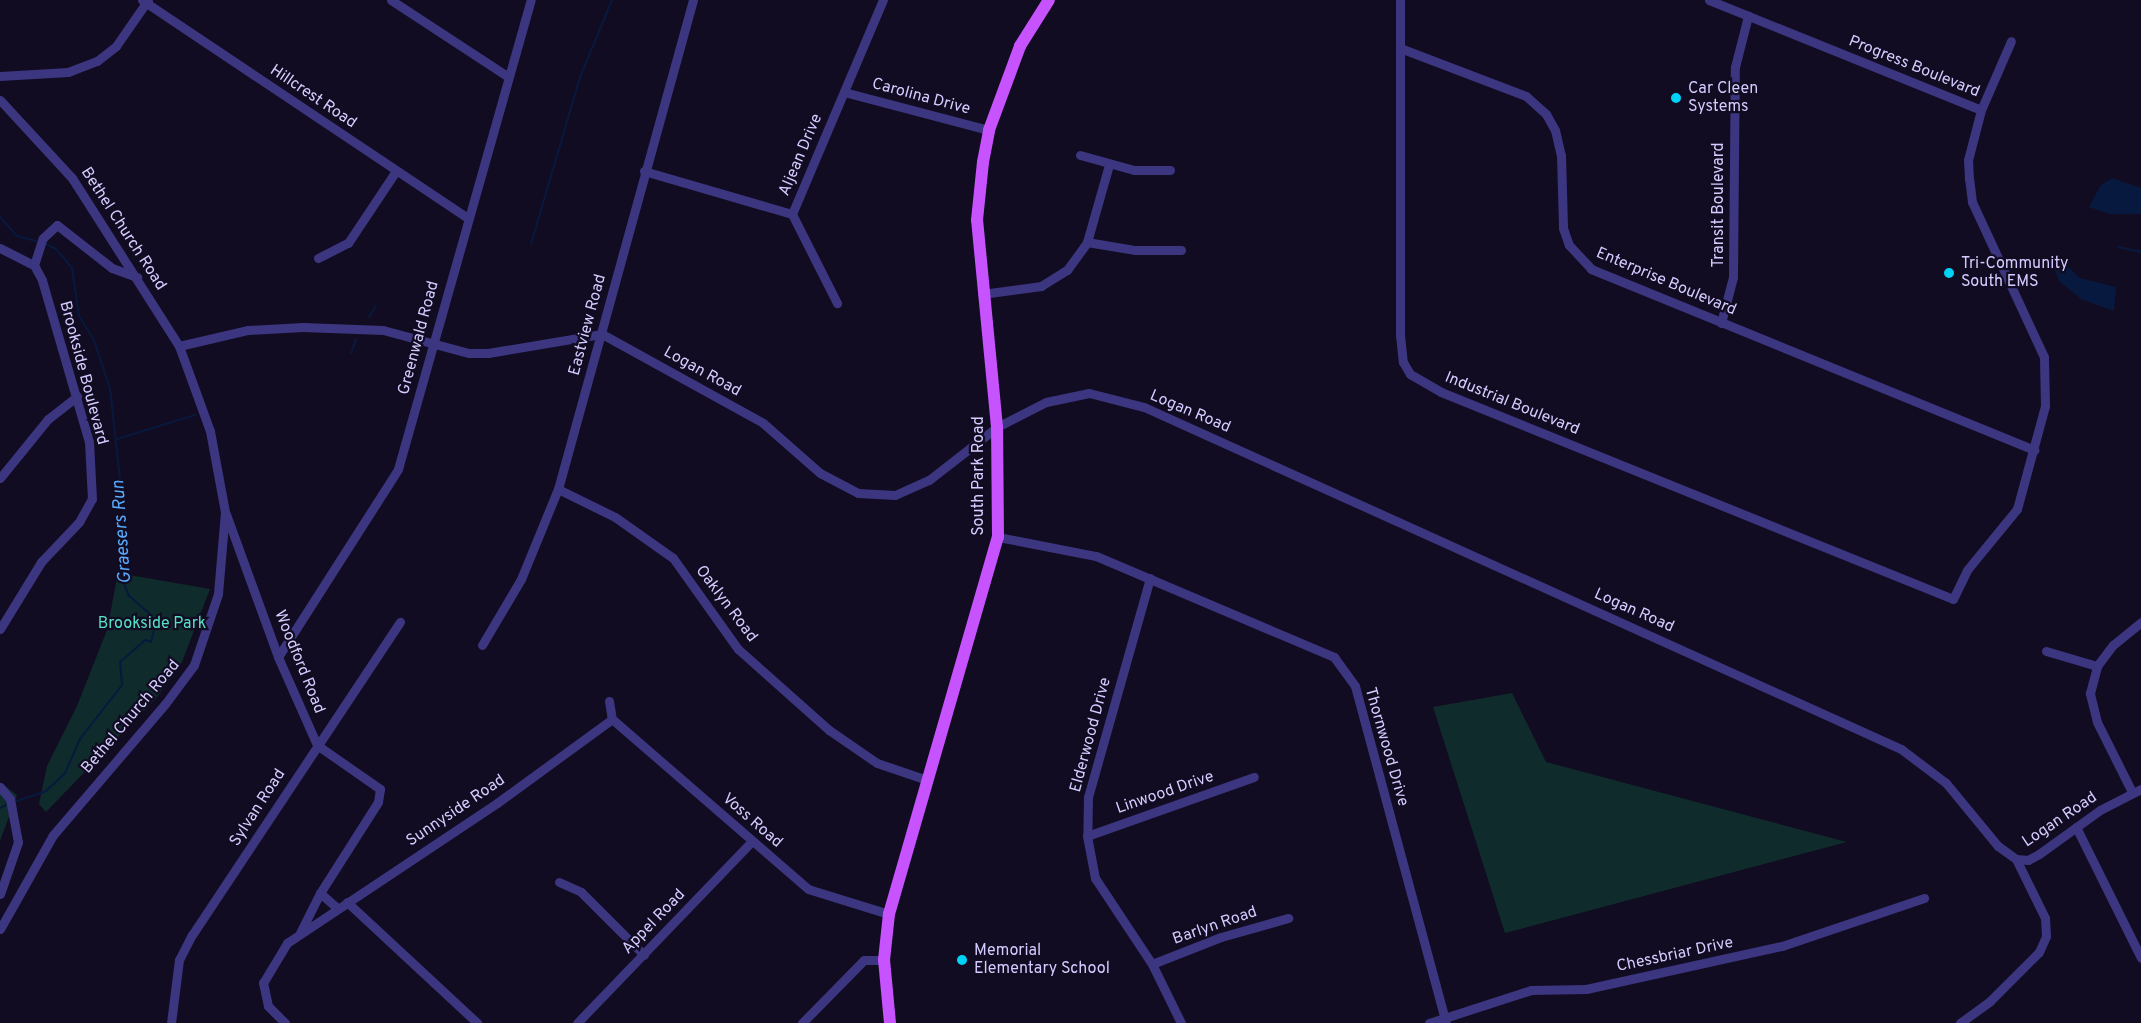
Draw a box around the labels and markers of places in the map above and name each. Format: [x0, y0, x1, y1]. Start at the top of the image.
place label: Car Cleen Systems [1688, 79, 1758, 117]
marker: Car Cleen Systems [1669, 91, 1683, 105]
place label: Tri-Community South EMS [1961, 254, 2069, 292]
marker: Tri-Community South EMS [1942, 266, 1956, 280]
place label: Memorial Elementary School [974, 941, 1110, 979]
marker: Memorial Elementary School [955, 953, 969, 967]

